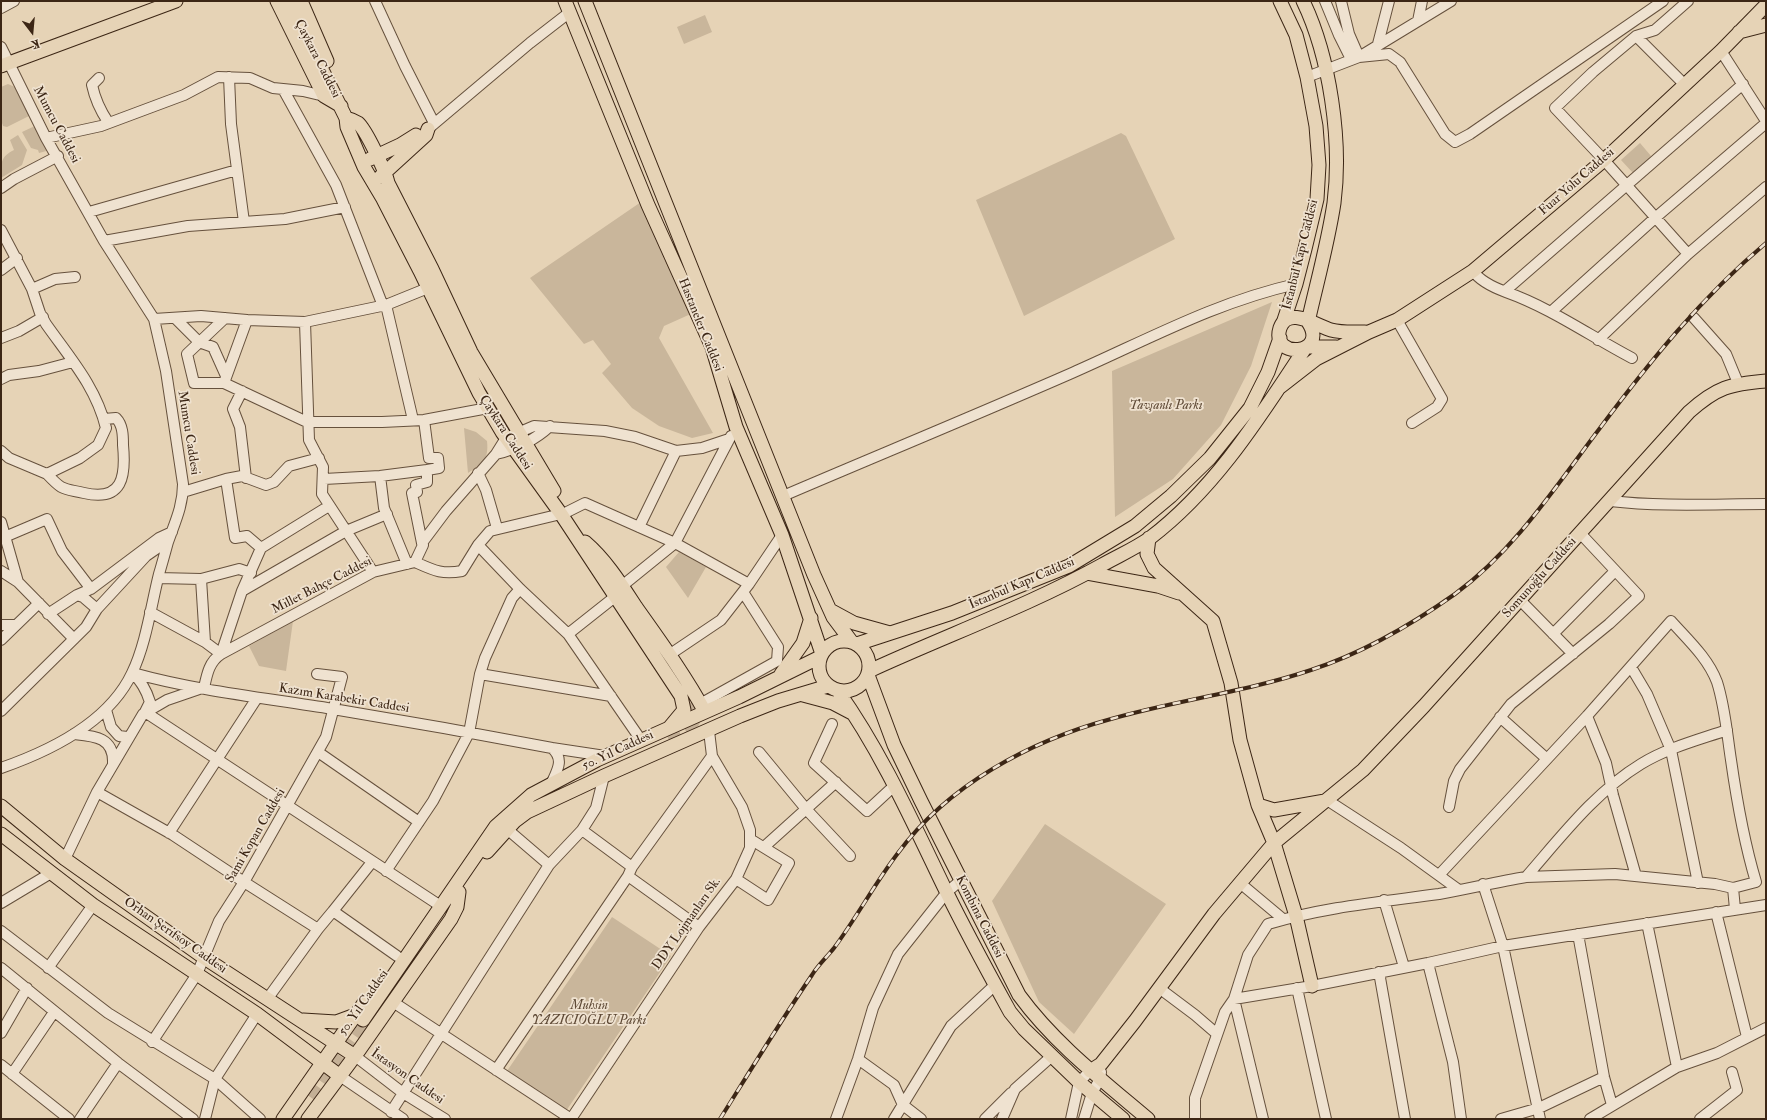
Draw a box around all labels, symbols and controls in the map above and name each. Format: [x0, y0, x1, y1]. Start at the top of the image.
north arrow [12, 12, 52, 52]
street label: Çaykara Caddesi [291, 17, 343, 101]
text: K [30, 37, 41, 51]
street label: Mumcu Caddesi [29, 84, 83, 166]
street label: Fuar Yolu Caddesi [1536, 145, 1618, 219]
street label: İstanbul Kapı Caddesi [1280, 198, 1322, 312]
street label: Hastaneler Caddesi [674, 276, 726, 374]
street label: Mumcu Caddesi [174, 390, 202, 476]
street label: Çaykara Caddesi [475, 393, 535, 473]
park label: Tavşanlı Parkı [1130, 398, 1202, 414]
street label: Somunoğlu Caddesi [1500, 534, 1580, 622]
street label: Millet Bahçe Caddesi [269, 554, 375, 618]
street label: İstanbul Kapı Caddesi [967, 555, 1077, 613]
street label: Kazım Karabekir Caddesi [278, 681, 410, 717]
street label: 50. Yıl Caddesi [580, 728, 656, 774]
street label: Sami Kopan Caddesi [223, 786, 289, 886]
street label: Kombina Caddesi [951, 873, 1007, 961]
street label: DDY Lojmanları Sk. [649, 875, 725, 973]
street label: Orhan Şerifsoy Caddesi [120, 895, 230, 977]
street label: 50. Yıl Caddesi [336, 967, 392, 1039]
park label: Muhsin YAZICIOĞLU Parkı [532, 998, 646, 1029]
street label: İstasyon Caddesi [367, 1046, 447, 1108]

